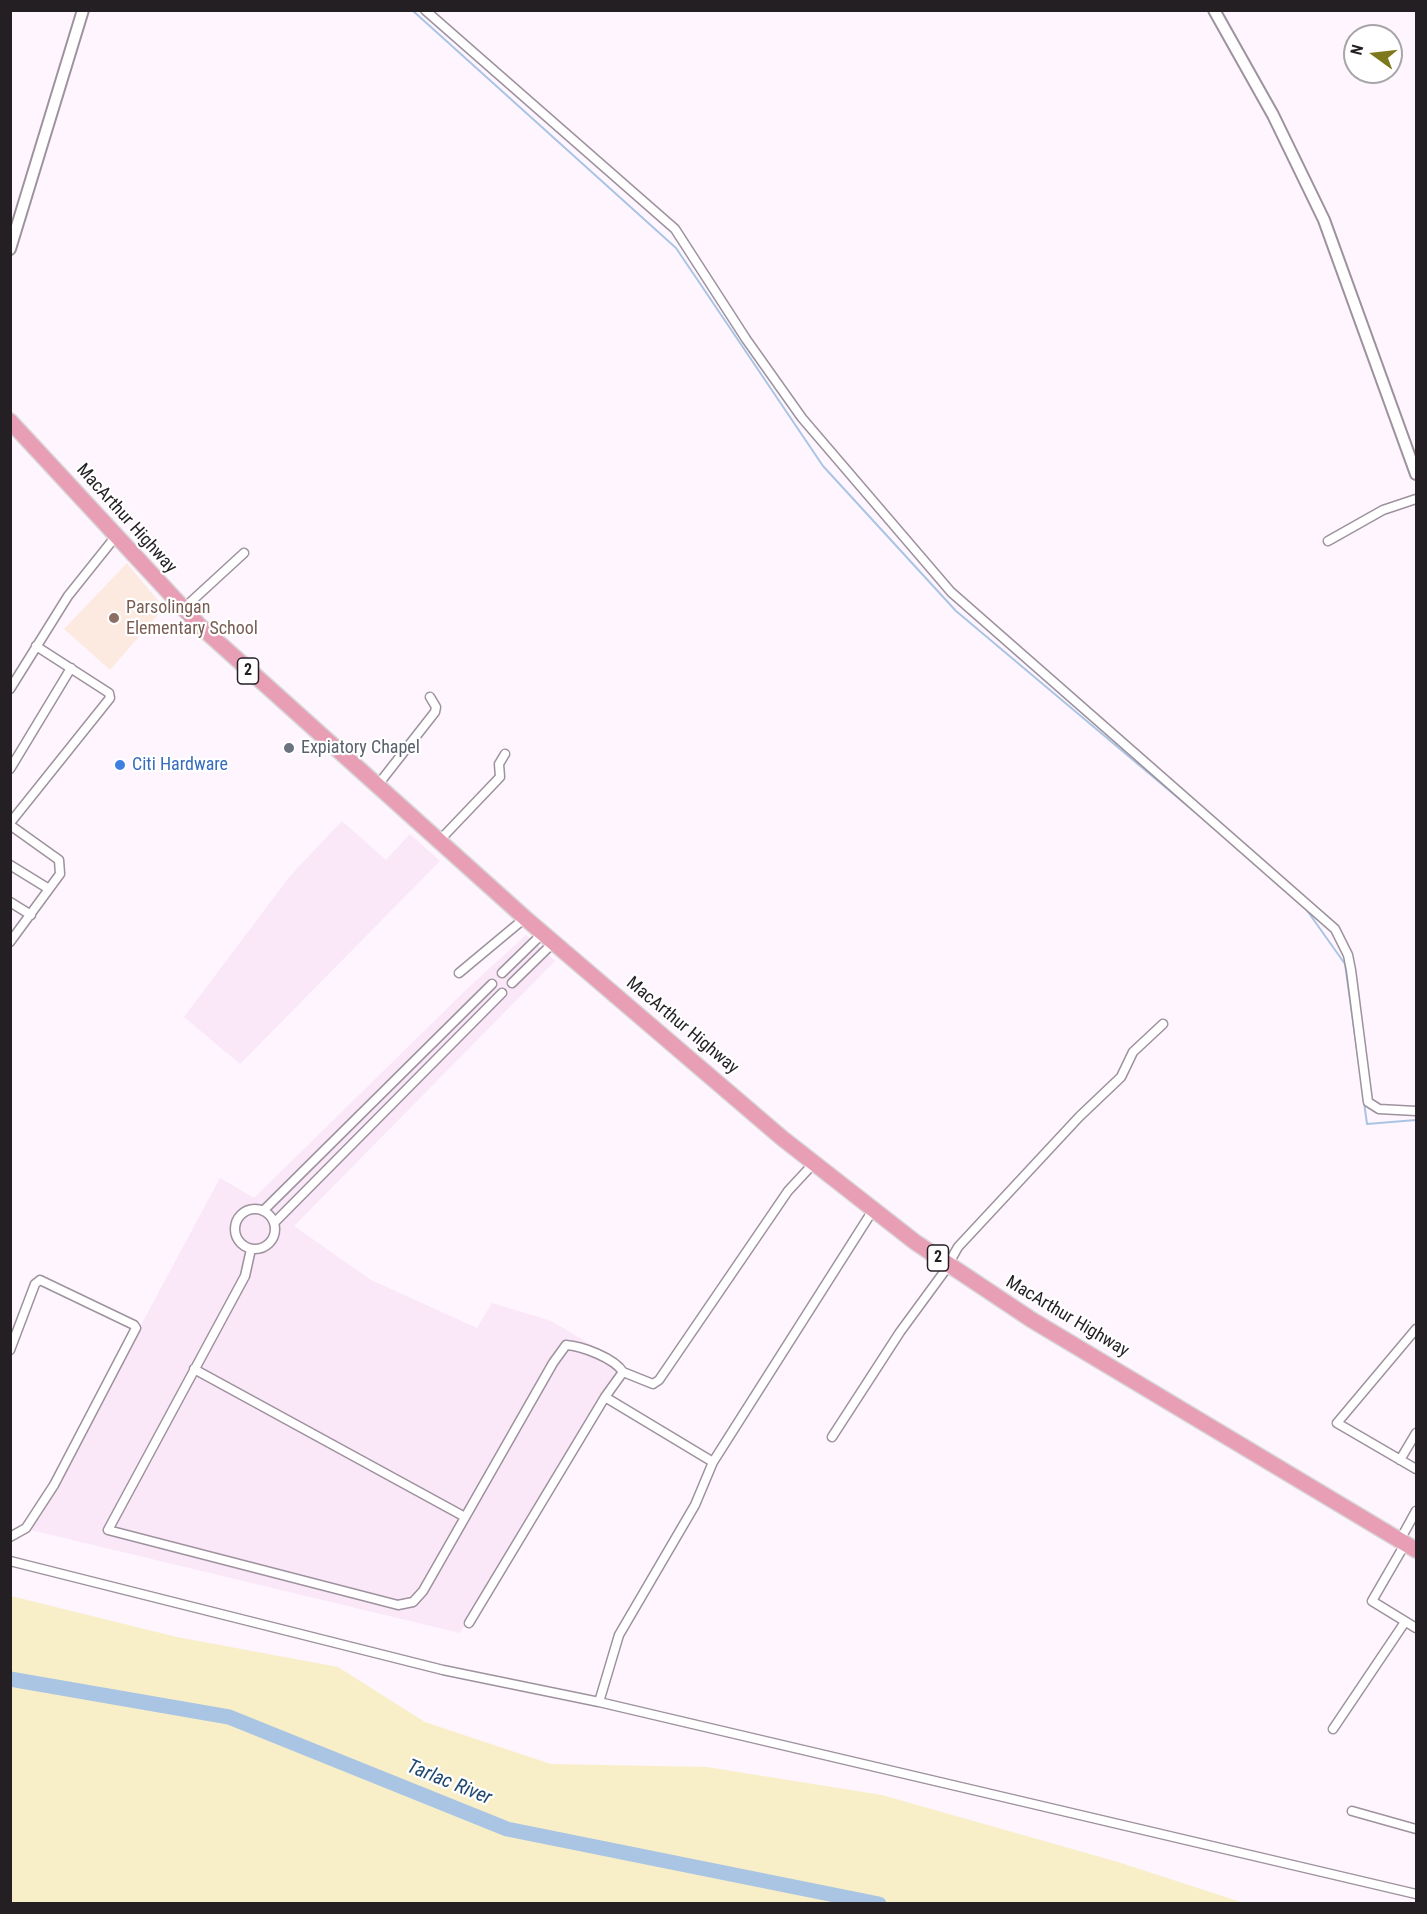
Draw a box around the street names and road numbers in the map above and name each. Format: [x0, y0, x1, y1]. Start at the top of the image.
street label: MacArthur Highway [71, 460, 181, 578]
road number: 2 [238, 658, 258, 684]
street label: MacArthur Highway [622, 973, 742, 1079]
road number: 2 [928, 1245, 948, 1271]
street label: MacArthur Highway [1002, 1272, 1132, 1362]

